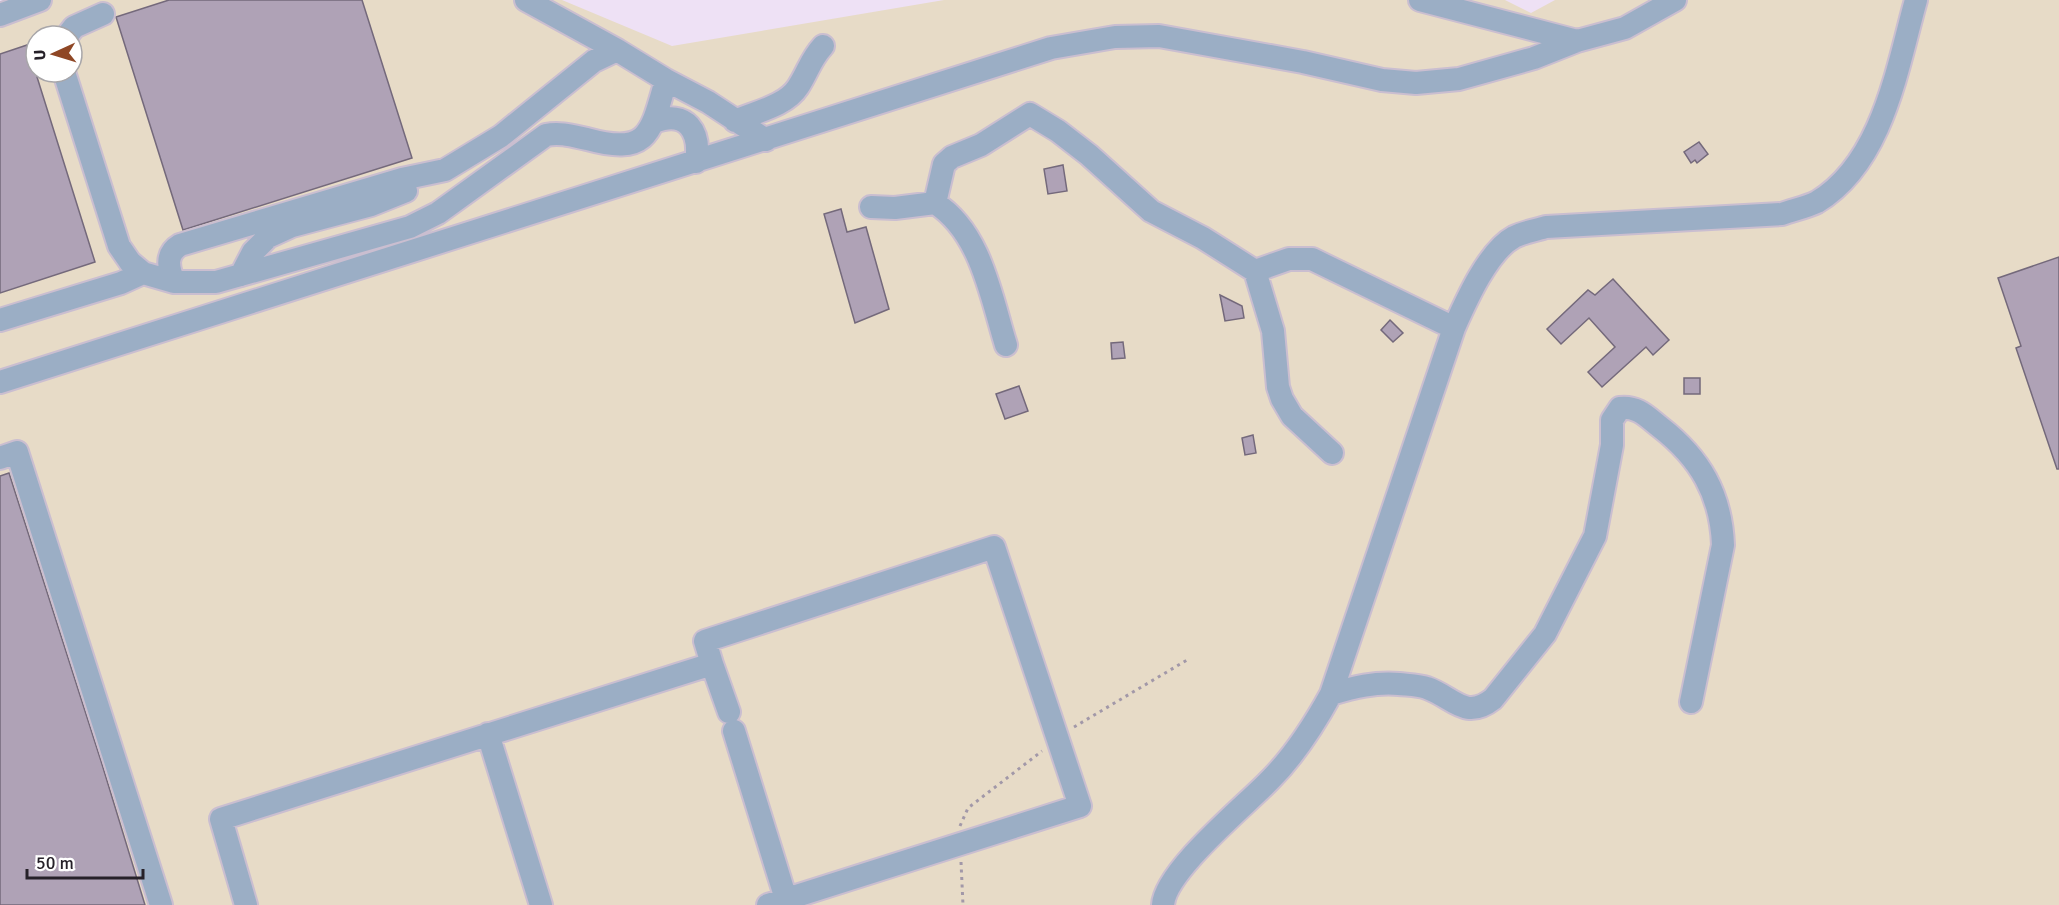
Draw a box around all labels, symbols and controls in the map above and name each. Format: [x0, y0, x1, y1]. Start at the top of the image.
north arrow [24, 24, 84, 84]
text: U [30, 49, 50, 61]
scale bar [27, 842, 142, 880]
text: 50 m [36, 852, 74, 874]

